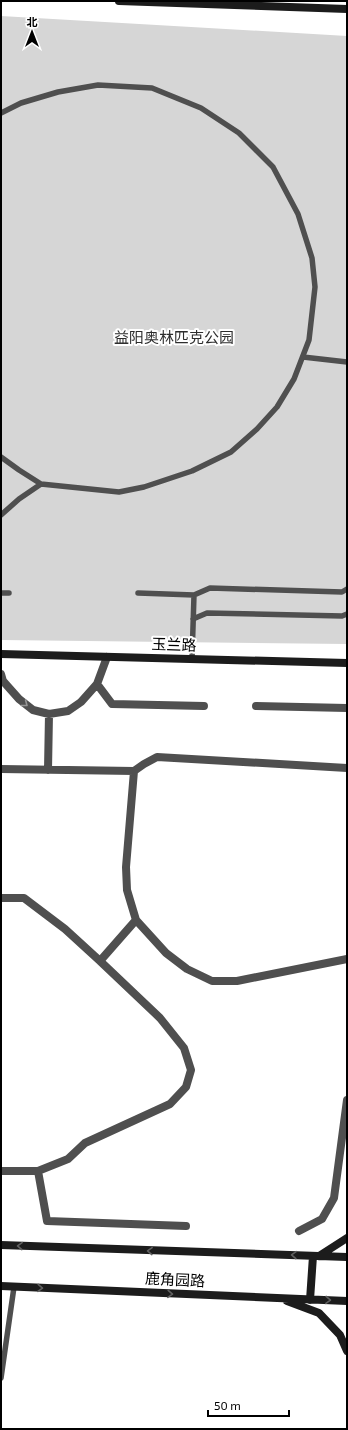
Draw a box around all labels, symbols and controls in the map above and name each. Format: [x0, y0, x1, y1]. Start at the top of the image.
north arrow [12, 12, 52, 52]
text: 北 [27, 15, 38, 28]
park label: 益阳奥林匹克公园 [114, 328, 234, 346]
street label: 玉兰路 [151, 634, 197, 654]
one-way arrow [21, 699, 28, 706]
one-way arrow [17, 1242, 23, 1250]
one-way arrow [147, 1246, 153, 1255]
one-way arrow [291, 1251, 297, 1260]
street label: 鹿角园路 [145, 1268, 205, 1290]
one-way arrow [37, 1284, 43, 1292]
one-way arrow [167, 1289, 173, 1298]
one-way arrow [325, 1296, 331, 1305]
scale bar [208, 1392, 289, 1418]
text: 50 m [214, 1398, 241, 1412]

